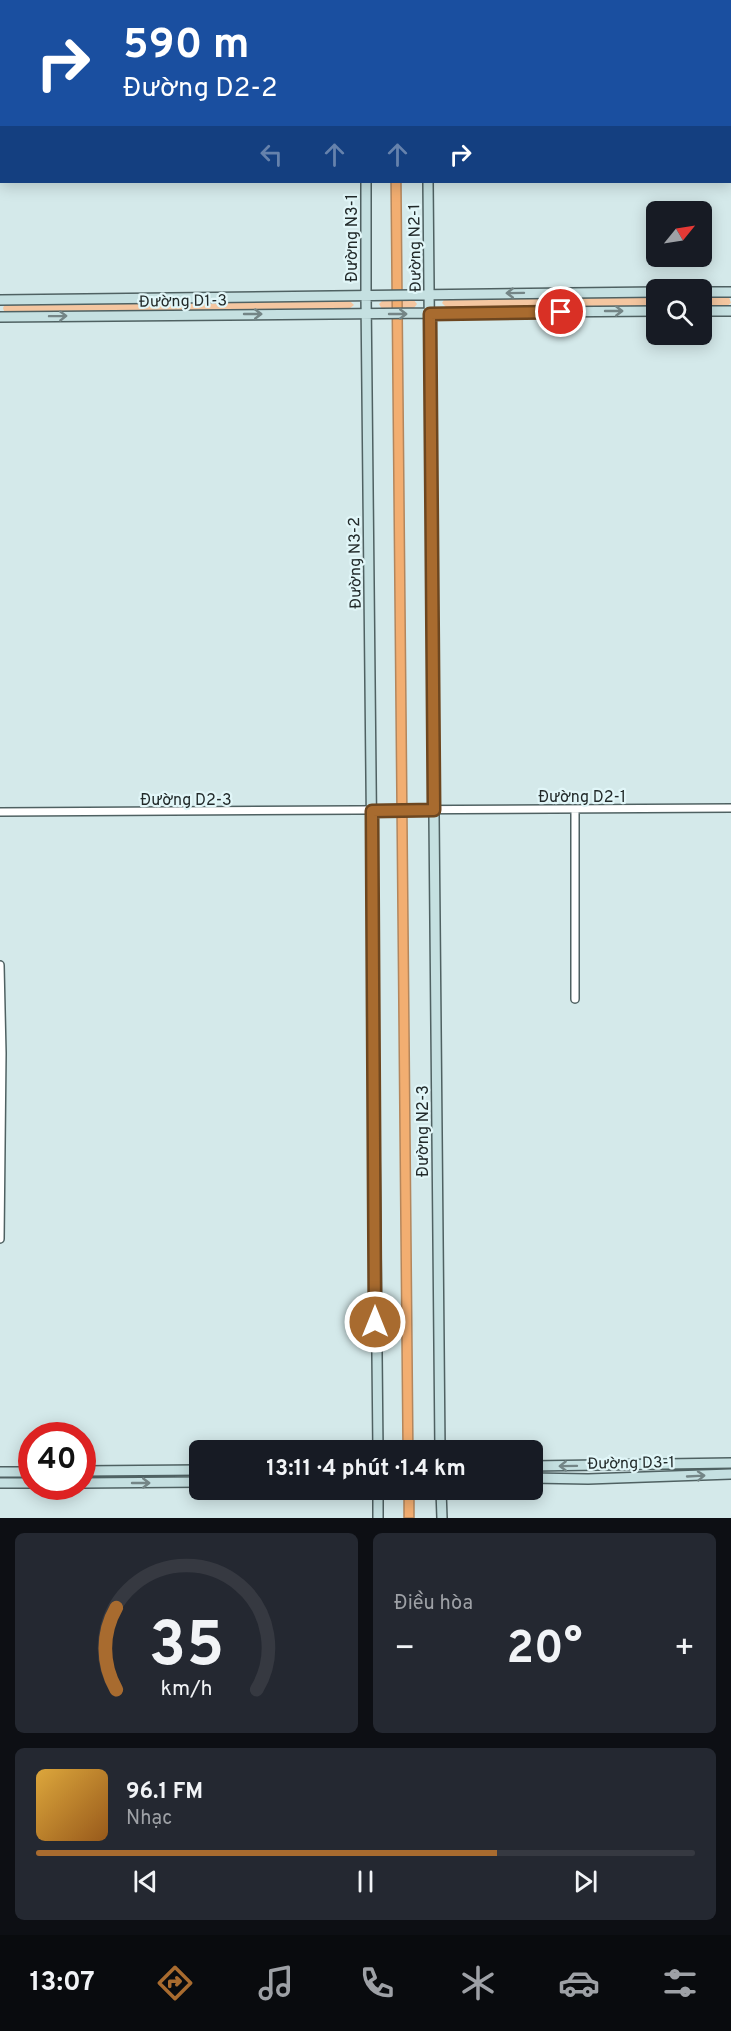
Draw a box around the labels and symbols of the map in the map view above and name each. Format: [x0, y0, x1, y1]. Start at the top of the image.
street label: Đường N3-1 [343, 194, 363, 282]
north arrow [646, 201, 712, 267]
street label: Đường N2-1 [405, 204, 427, 292]
pin [535, 286, 586, 337]
one-way arrow [505, 287, 525, 299]
street label: Đường D1-3 [139, 291, 227, 313]
one-way arrow [604, 305, 624, 317]
one-way arrow [387, 308, 407, 320]
one-way arrow [243, 309, 263, 320]
one-way arrow [48, 310, 68, 322]
street label: Đường N3-2 [345, 517, 367, 609]
street label: Đường D2-1 [538, 788, 626, 808]
street label: Đường D2-3 [140, 791, 232, 811]
street label: Đường N2-3 [414, 1085, 434, 1177]
position arrow [343, 1290, 407, 1354]
speed limit sign: 40 [18, 1422, 96, 1500]
street label: Đường D3-1 [587, 1453, 675, 1475]
one-way arrow [558, 1460, 578, 1472]
one-way arrow [685, 1470, 705, 1481]
one-way arrow [130, 1477, 150, 1489]

